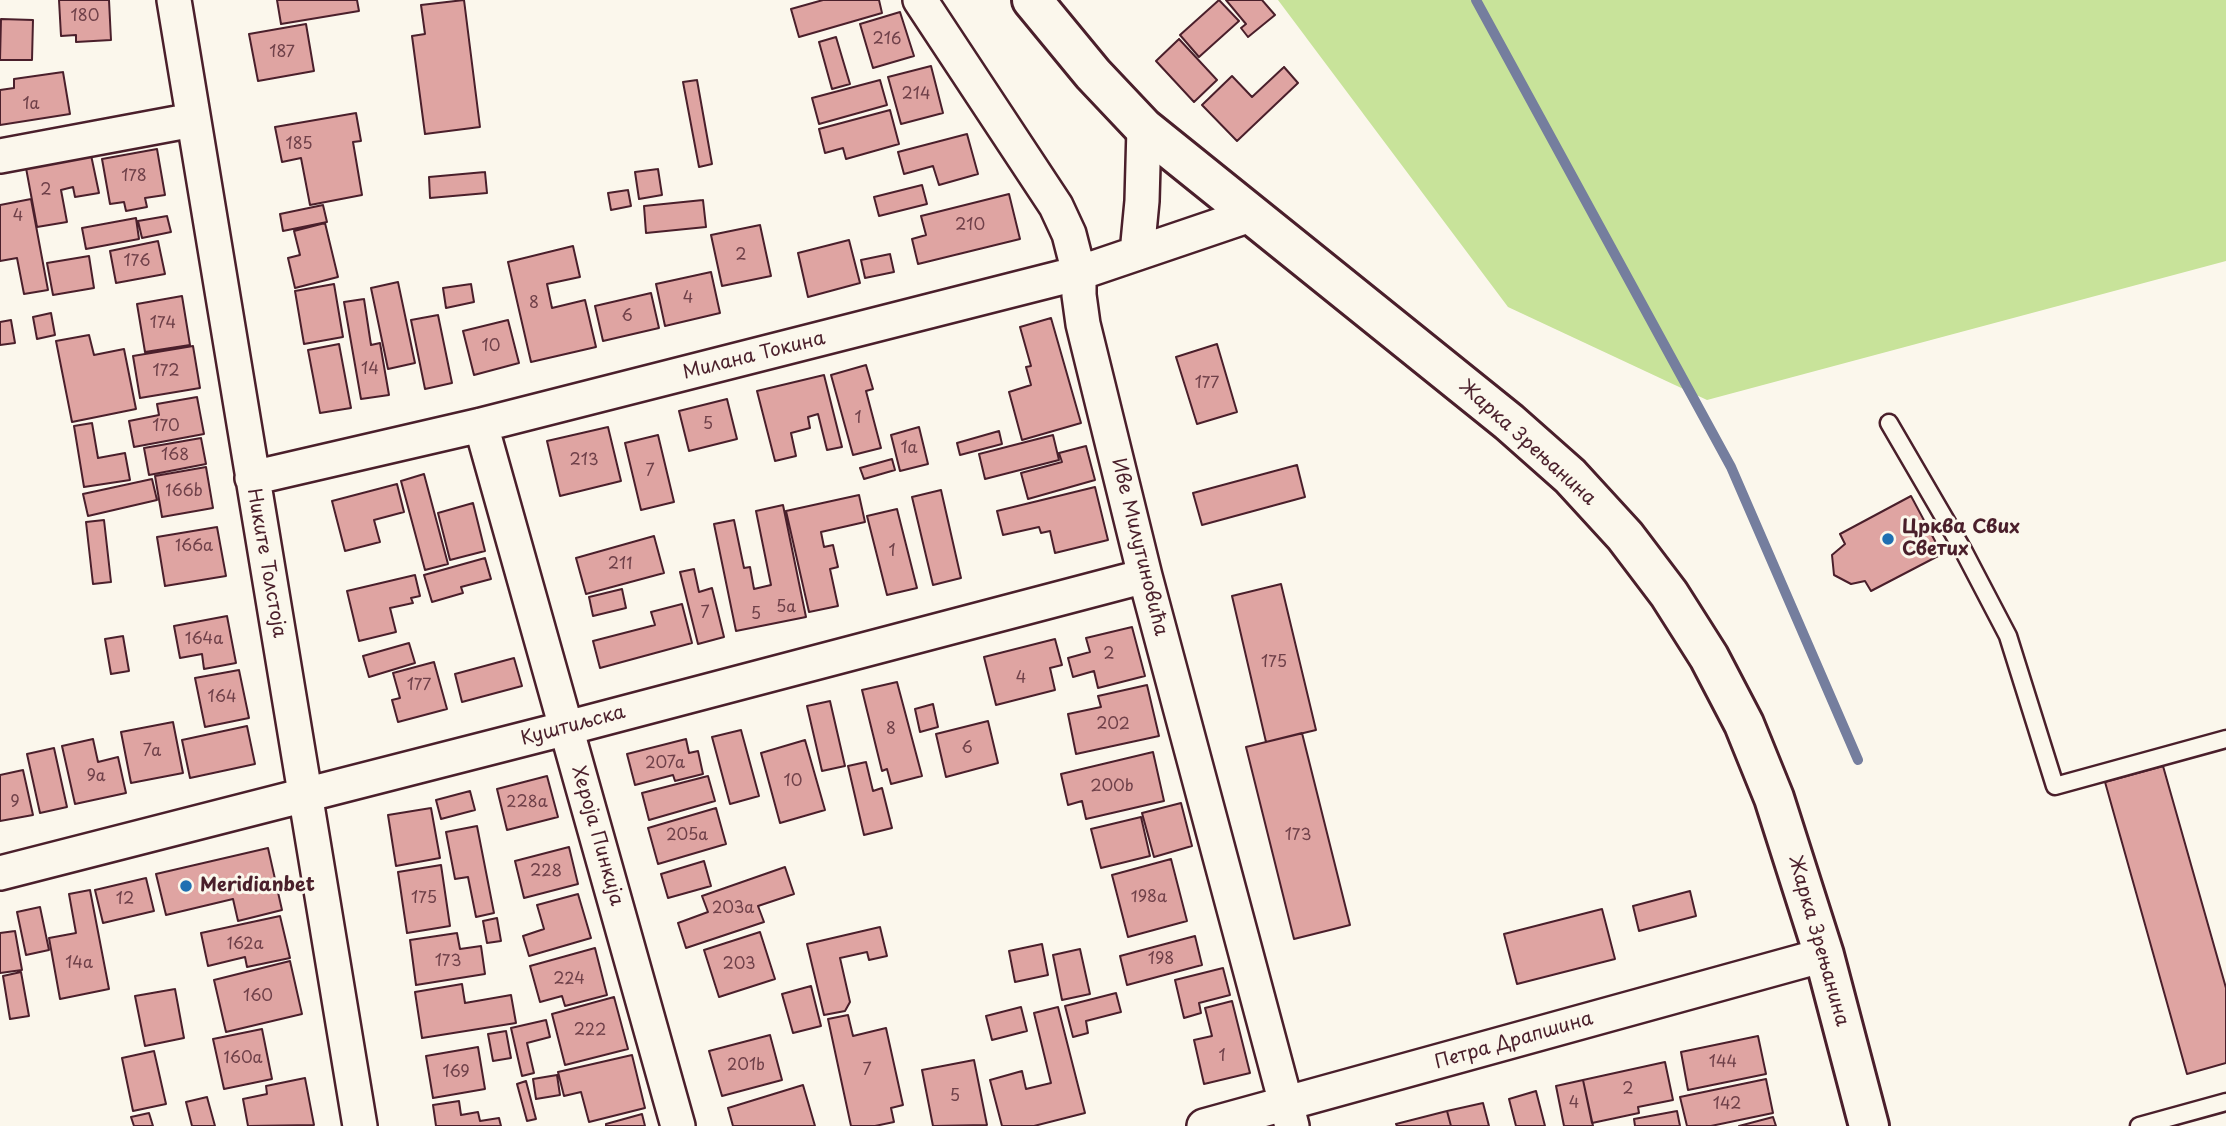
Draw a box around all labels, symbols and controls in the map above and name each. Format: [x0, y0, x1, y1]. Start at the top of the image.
house number: 180 [71, 7, 99, 27]
house number: 216 [873, 30, 901, 50]
house number: 187 [269, 43, 295, 63]
house number: 214 [901, 85, 931, 105]
house number: 1a [22, 95, 40, 115]
house number: 185 [286, 135, 312, 155]
house number: 178 [121, 167, 147, 187]
house number: 2 [40, 181, 52, 201]
house number: 4 [13, 207, 23, 227]
house number: 210 [955, 216, 985, 236]
house number: 2 [735, 246, 747, 266]
house number: 176 [124, 252, 150, 272]
house number: 4 [683, 289, 693, 309]
house number: 8 [529, 294, 539, 314]
house number: 6 [621, 307, 633, 327]
house number: 174 [150, 314, 176, 334]
street label: Милана Токина [680, 327, 828, 385]
house number: 10 [482, 337, 500, 357]
house number: 14 [361, 360, 379, 380]
house number: 172 [152, 362, 180, 382]
house number: 177 [1195, 374, 1219, 394]
street label: Жарка Зрењанина [1454, 375, 1600, 511]
house number: 1 [854, 409, 862, 429]
house number: 5 [703, 415, 713, 435]
house number: 170 [152, 417, 180, 437]
house number: 1a [900, 439, 918, 459]
house number: 168 [161, 446, 189, 466]
house number: 213 [569, 451, 599, 471]
street label: Иве Милутиновића [1106, 456, 1172, 638]
house number: 7 [645, 462, 655, 482]
house number: 166b [165, 482, 203, 502]
street label: Никите Толстоја [242, 487, 290, 639]
place label: Црква Свих Светих [1902, 517, 2020, 561]
marker: Црква Свих Светих [1880, 531, 1896, 547]
house number: 166a [175, 537, 213, 557]
house number: 1 [888, 542, 896, 562]
house number: 211 [608, 555, 632, 575]
house number: 5a [776, 598, 796, 618]
house number: 7 [700, 604, 710, 624]
house number: 5 [751, 605, 761, 625]
house number: 164a [185, 630, 223, 650]
house number: 2 [1103, 645, 1115, 665]
house number: 175 [1261, 653, 1287, 673]
house number: 4 [1016, 669, 1026, 689]
house number: 177 [407, 676, 431, 696]
house number: 164 [208, 688, 236, 708]
street label: Куштиљска [518, 701, 628, 751]
house number: 202 [1096, 715, 1130, 735]
house number: 8 [886, 720, 896, 740]
house number: 6 [961, 739, 973, 759]
house number: 7a [143, 742, 161, 762]
house number: 207a [645, 754, 685, 774]
street label: Хероја Пинкија [566, 764, 628, 908]
house number: 9a [86, 767, 106, 787]
house number: 10 [784, 772, 802, 792]
house number: 200b [1090, 777, 1134, 797]
house number: 9 [10, 793, 20, 813]
house number: 228a [506, 793, 548, 813]
house number: 205a [666, 826, 708, 846]
house number: 173 [1285, 826, 1311, 846]
street label: Жарка Зрењанина [1783, 853, 1853, 1029]
house number: 228 [530, 862, 562, 882]
place label: Meridianbet [200, 875, 315, 897]
marker: Meridianbet [178, 878, 194, 894]
house number: 198a [1131, 888, 1167, 908]
house number: 175 [411, 889, 437, 909]
house number: 12 [116, 890, 134, 910]
house number: 203a [712, 899, 754, 919]
house number: 162a [227, 935, 263, 955]
house number: 198 [1148, 950, 1174, 970]
house number: 173 [435, 952, 461, 972]
house number: 14a [65, 954, 93, 974]
house number: 203 [722, 955, 756, 975]
house number: 224 [553, 970, 585, 990]
house number: 160 [243, 987, 273, 1007]
street label: Петра Драпшина [1432, 1008, 1596, 1074]
house number: 222 [574, 1021, 606, 1041]
house number: 1 [1218, 1047, 1226, 1067]
house number: 160a [223, 1049, 263, 1069]
house number: 144 [1709, 1053, 1737, 1073]
house number: 201b [727, 1056, 765, 1076]
house number: 7 [862, 1061, 872, 1081]
house number: 169 [442, 1063, 470, 1083]
house number: 2 [1622, 1080, 1634, 1100]
house number: 5 [950, 1087, 960, 1107]
house number: 4 [1569, 1094, 1579, 1114]
house number: 142 [1713, 1095, 1741, 1115]

